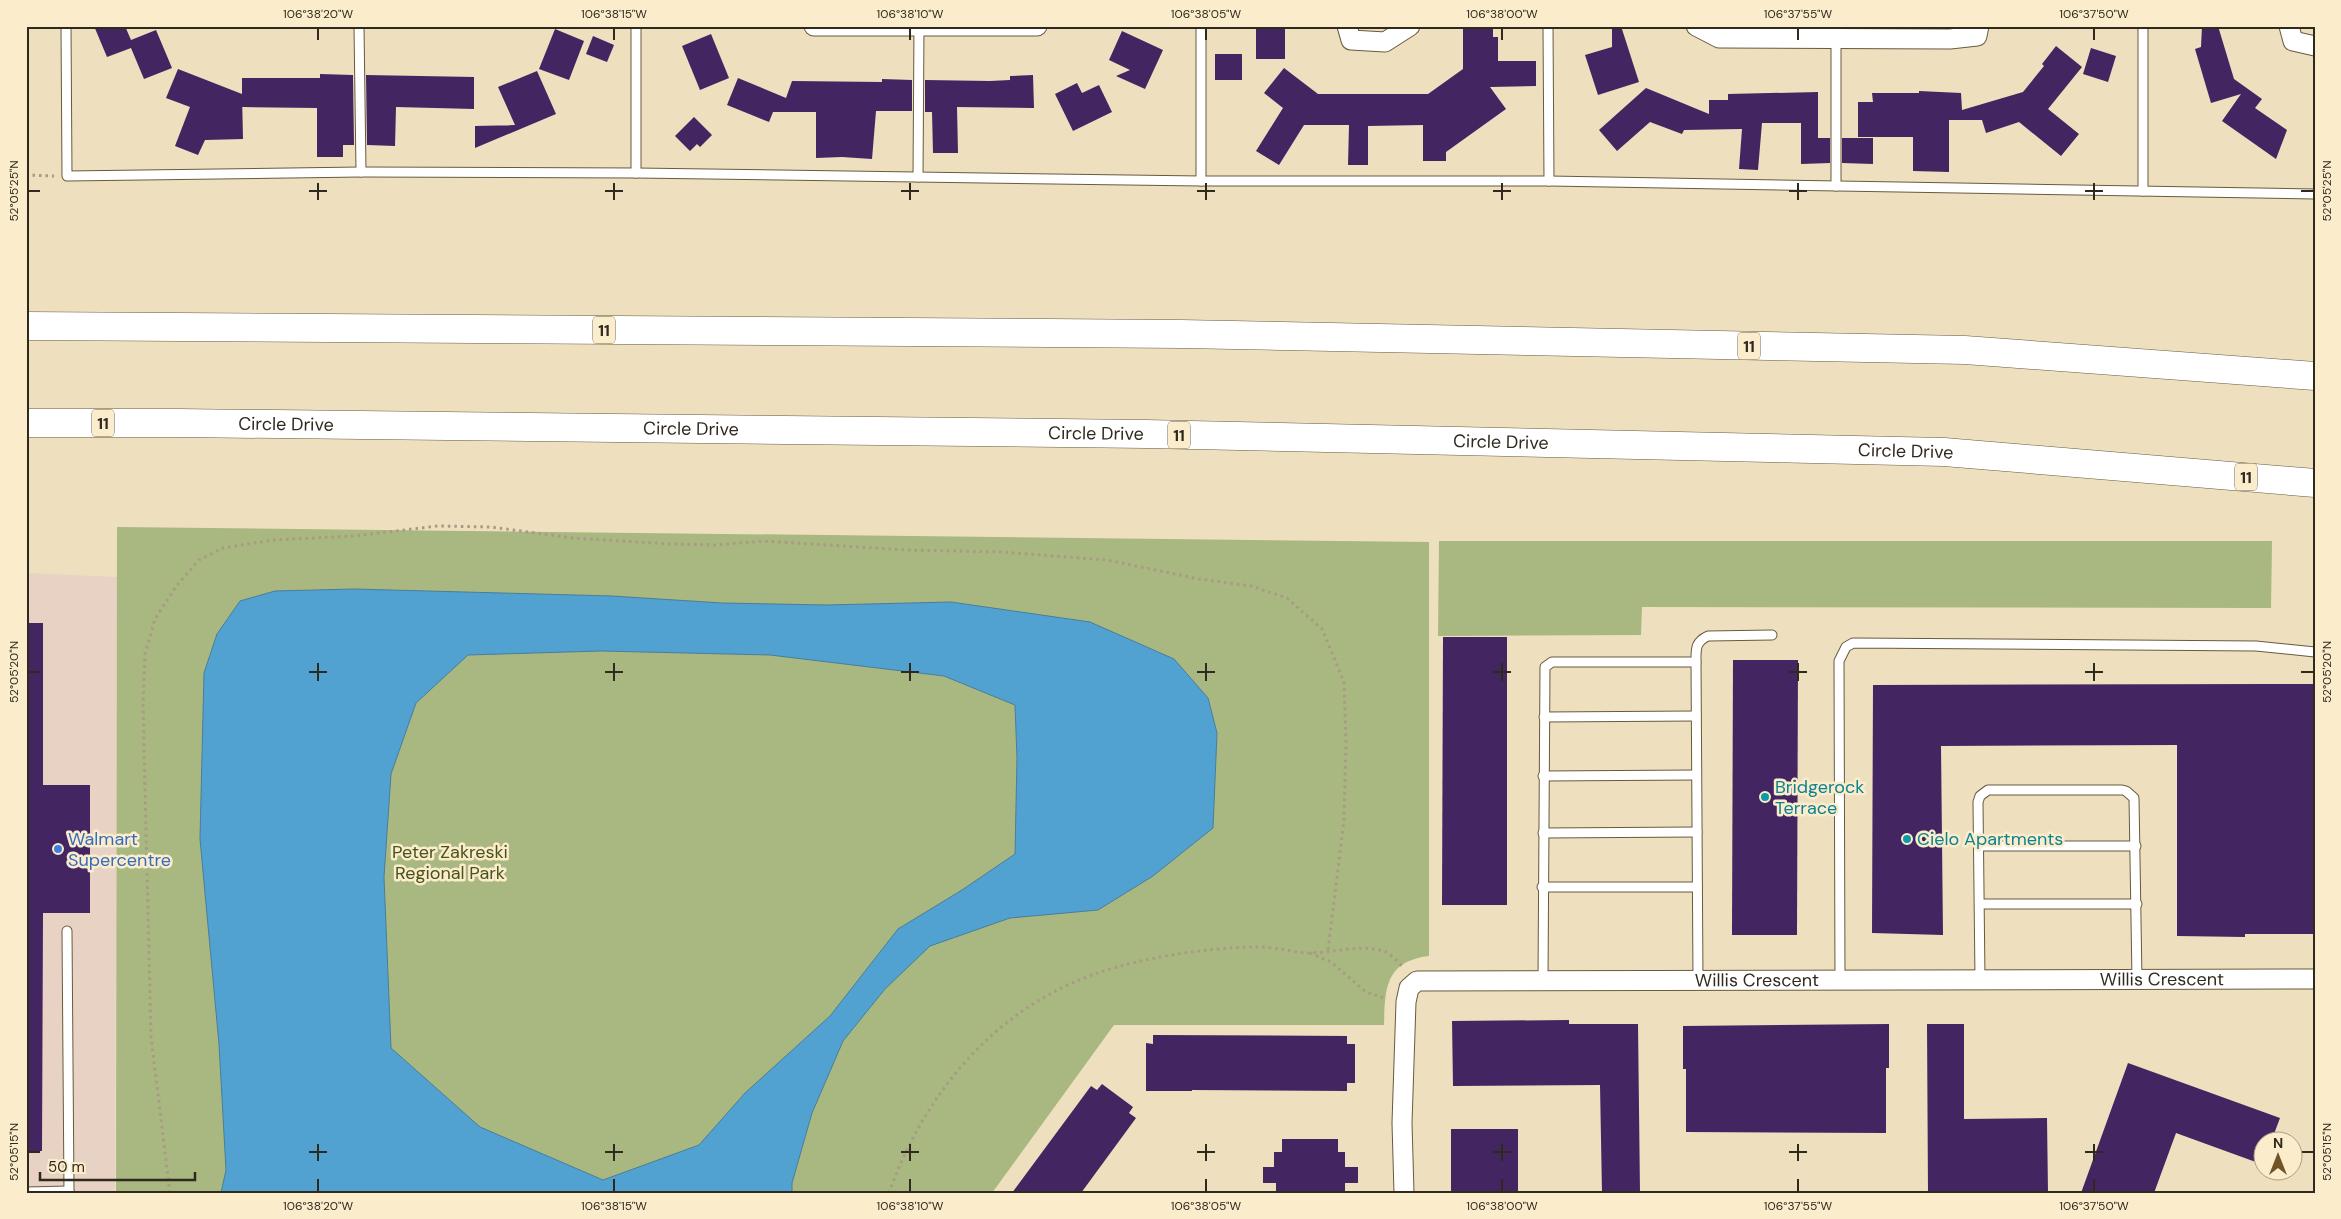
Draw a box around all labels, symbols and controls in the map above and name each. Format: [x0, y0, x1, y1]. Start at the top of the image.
text: 106°38'20"W [283, 6, 353, 22]
text: 106°38'15"W [581, 6, 647, 22]
text: 106°38'10"W [877, 6, 944, 22]
text: 106°38'05"W [1171, 6, 1242, 22]
text: 106°38'00"W [1466, 6, 1538, 22]
text: 106°37'55"W [1764, 6, 1833, 22]
text: 106°37'50"W [2059, 6, 2129, 22]
text: 52°05'25"N [6, 160, 22, 222]
text: 52°05'25"N [2319, 160, 2335, 222]
road number: 11 [593, 316, 615, 344]
road number: 11 [1738, 332, 1760, 360]
road number: 11 [92, 409, 114, 436]
street label: Circle Drive [238, 412, 334, 437]
street label: Circle Drive [643, 416, 739, 441]
street label: Circle Drive [1048, 421, 1144, 446]
road number: 11 [1168, 422, 1190, 448]
street label: Circle Drive [1453, 429, 1549, 455]
street label: Circle Drive [1858, 438, 1954, 465]
road number: 11 [2235, 464, 2257, 491]
text: 52°05'20"N [6, 641, 22, 703]
text: 52°05'20"N [2319, 641, 2335, 703]
place label: Bridgerock Terrace [1775, 775, 1864, 820]
marker: Bridgerock Terrace [1759, 791, 1771, 803]
place label: Walmart Supercentre [68, 827, 171, 872]
place label: Cielo Apartments [1917, 827, 2063, 851]
marker: Cielo Apartments [1901, 833, 1913, 845]
park label: Peter Zakreski Regional Park [392, 840, 508, 885]
marker: Walmart Supercentre [52, 843, 64, 855]
street label: Willis Crescent [2100, 967, 2224, 991]
street label: Willis Crescent [1695, 968, 1819, 992]
text: 52°05'15"N [6, 1123, 22, 1181]
text: 52°05'15"N [2319, 1123, 2335, 1181]
north arrow [2254, 1132, 2304, 1182]
text: N [2273, 1134, 2283, 1152]
scale bar [40, 1149, 195, 1181]
text: 50 m [48, 1157, 85, 1177]
text: 106°38'20"W [283, 1198, 353, 1214]
text: 106°38'15"W [581, 1198, 647, 1214]
text: 106°38'10"W [877, 1198, 944, 1214]
text: 106°38'05"W [1171, 1198, 1242, 1214]
text: 106°38'00"W [1466, 1198, 1538, 1214]
text: 106°37'55"W [1764, 1198, 1833, 1214]
text: 106°37'50"W [2059, 1198, 2129, 1214]

